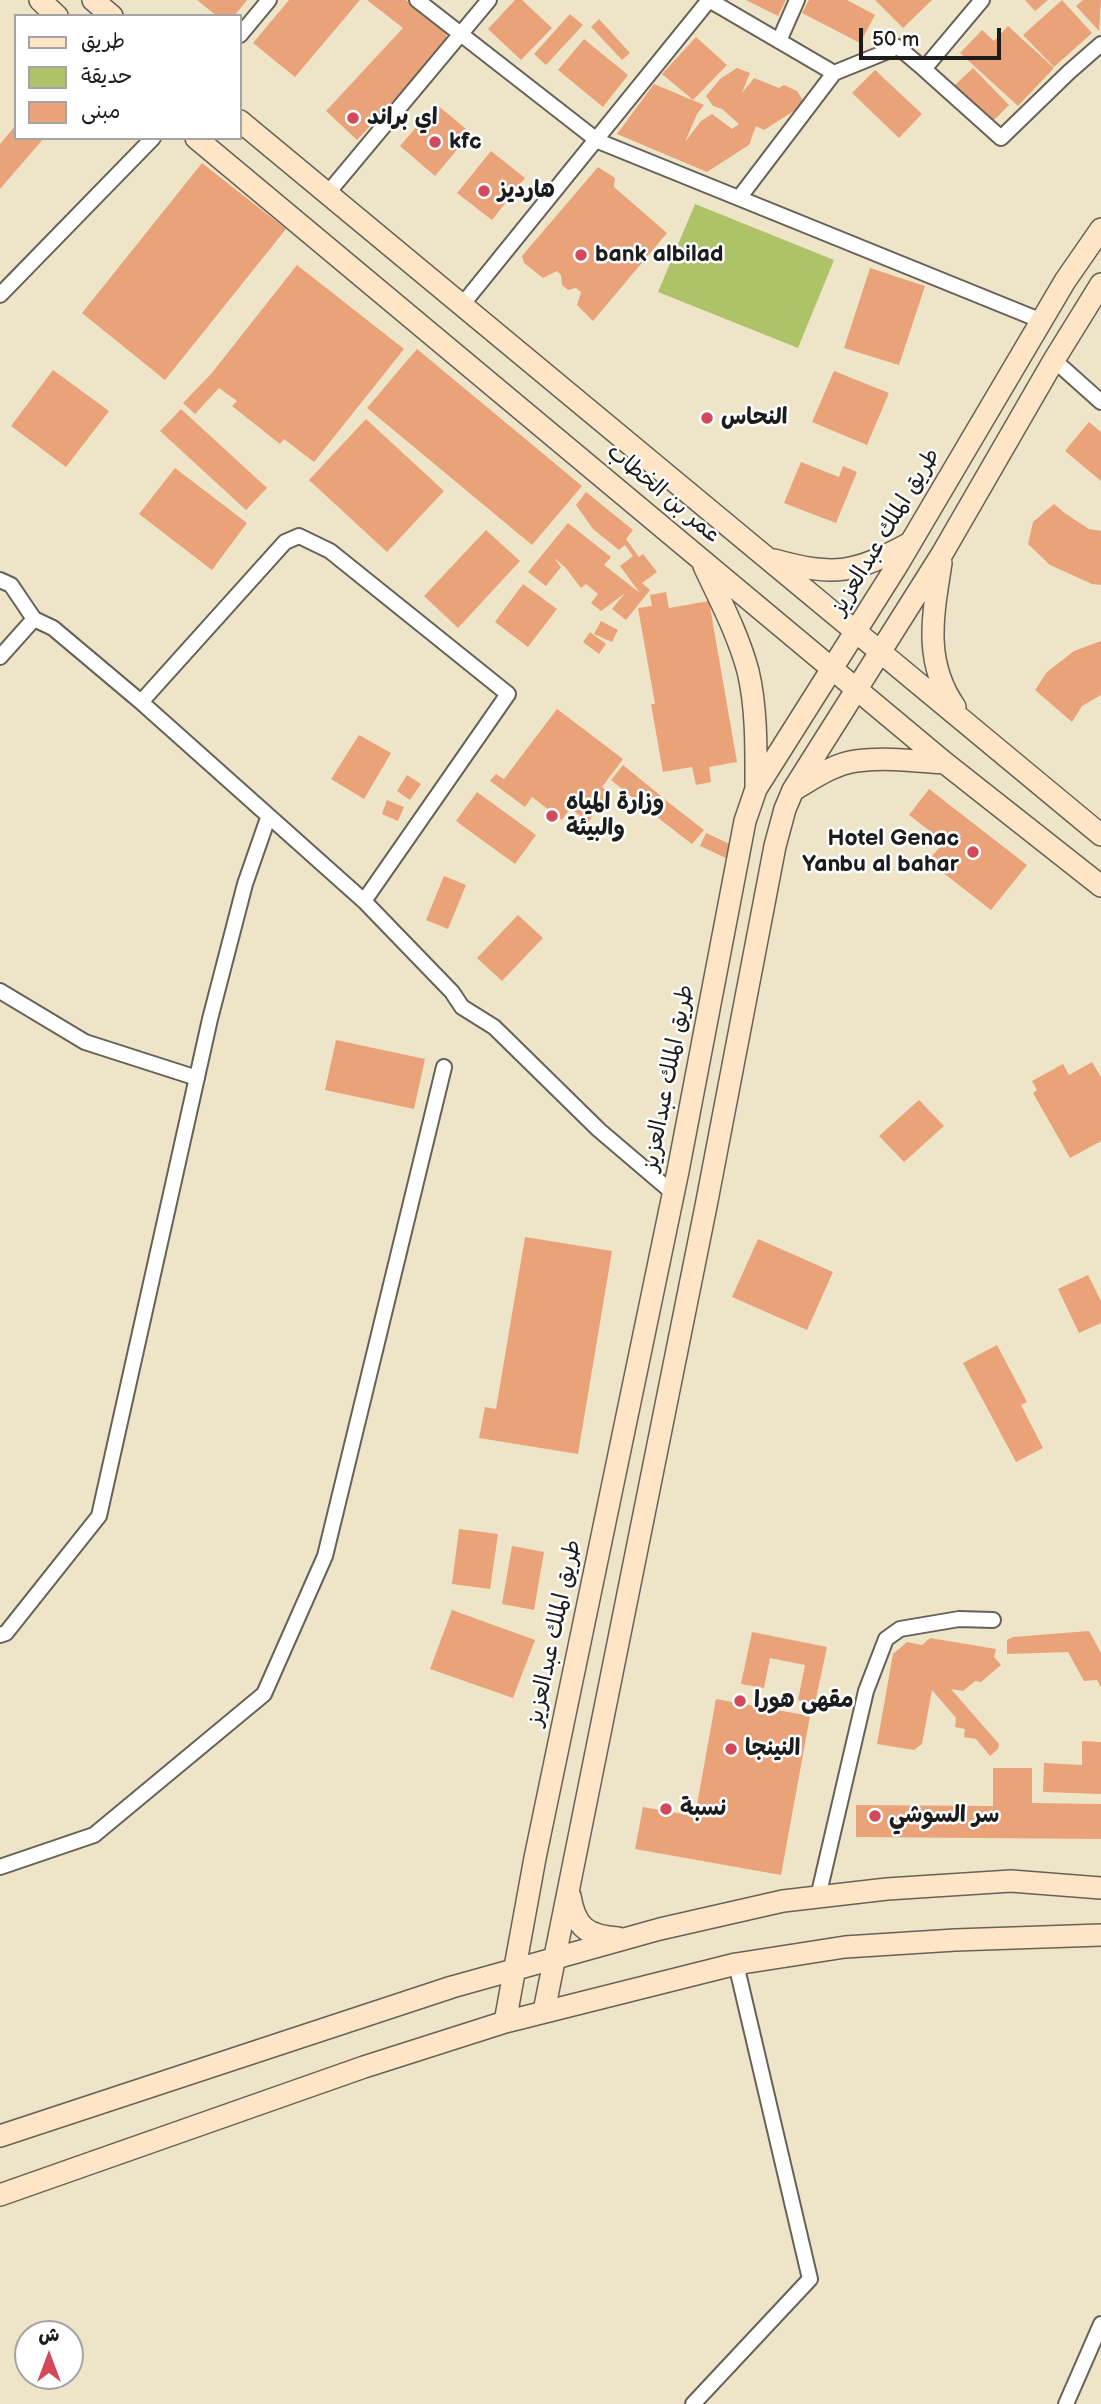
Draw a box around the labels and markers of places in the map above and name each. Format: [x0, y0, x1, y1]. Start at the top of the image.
place label: اي براند [367, 104, 438, 132]
marker: اي براند [345, 110, 361, 126]
place label: kfc [449, 128, 482, 156]
marker: kfc [427, 134, 443, 150]
place label: هارديز [498, 177, 555, 205]
marker: هارديز [476, 183, 492, 199]
place label: bank albilad [595, 241, 723, 269]
marker: bank albilad [573, 247, 589, 263]
place label: النحاس [721, 404, 788, 432]
marker: النحاس [699, 410, 715, 426]
place label: وزارة المياه والبيئة [566, 789, 664, 843]
marker: وزارة المياه والبيئة [544, 808, 560, 824]
place label: Hotel Genac Yanbu al bahar [802, 825, 959, 879]
marker: Hotel Genac Yanbu al bahar [965, 844, 981, 860]
place label: مقهى هورا [754, 1687, 854, 1715]
marker: مقهى هورا [732, 1693, 748, 1709]
place label: النينجا [745, 1735, 800, 1763]
marker: النينجا [723, 1741, 739, 1757]
place label: نسبة [680, 1795, 726, 1823]
marker: نسبة [658, 1801, 674, 1817]
place label: سر السوشي [889, 1802, 999, 1830]
marker: سر السوشي [867, 1808, 883, 1824]

